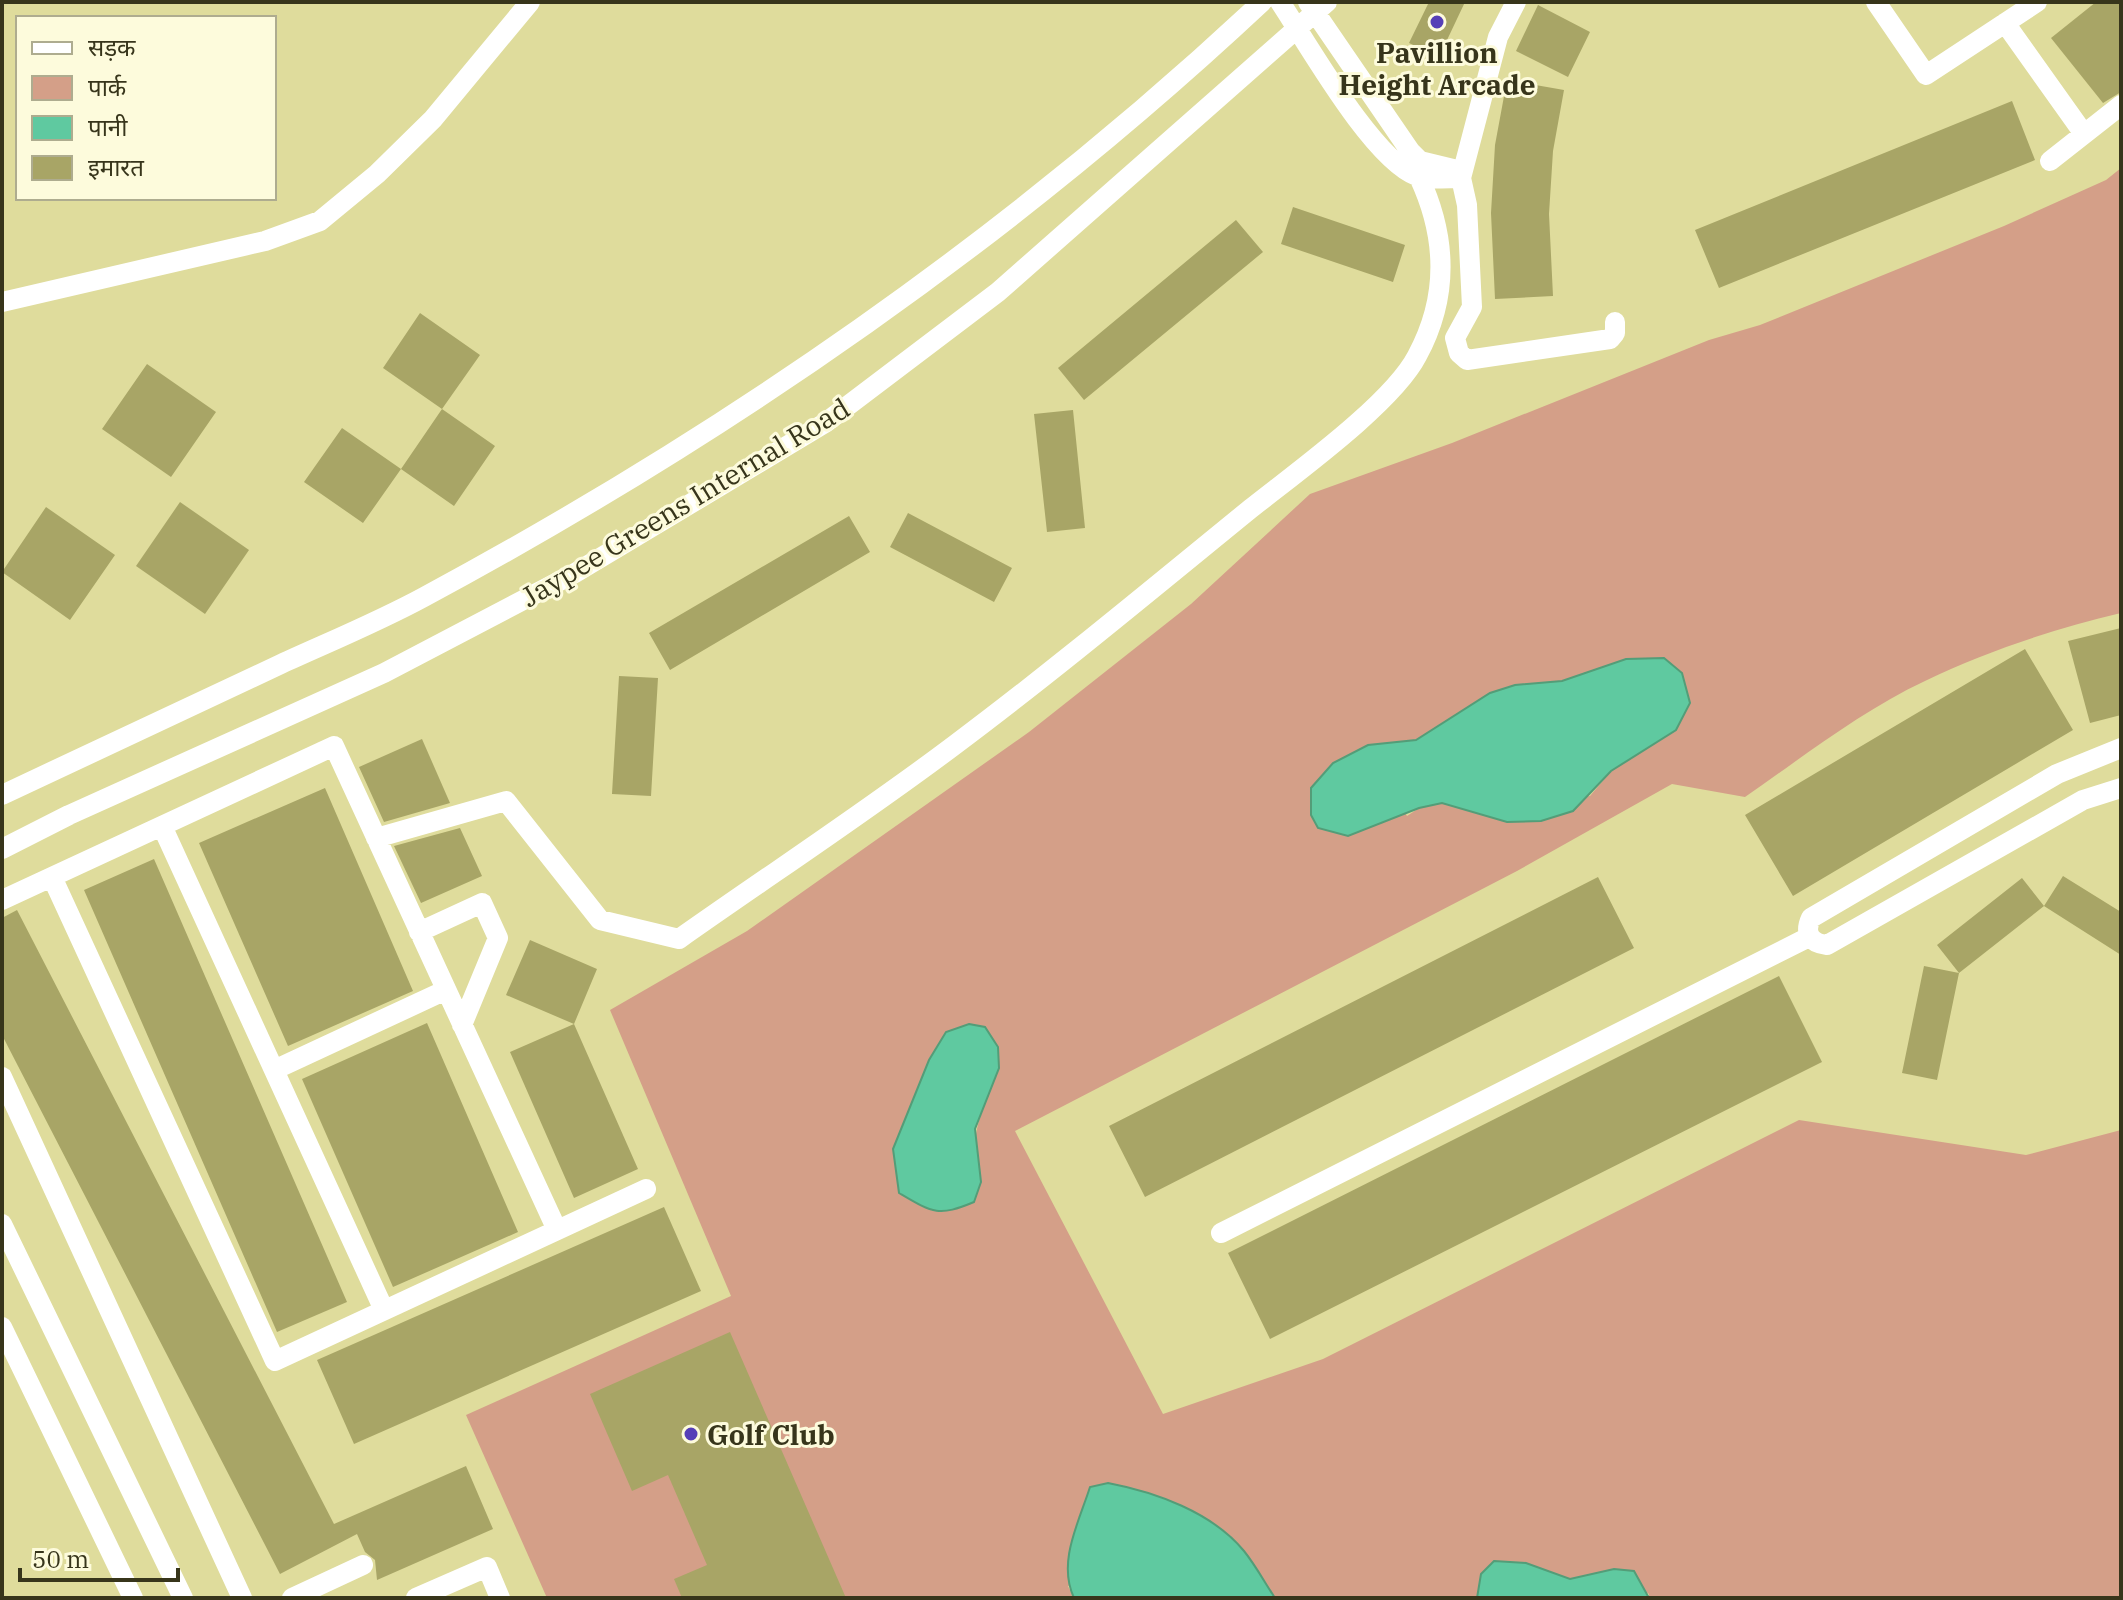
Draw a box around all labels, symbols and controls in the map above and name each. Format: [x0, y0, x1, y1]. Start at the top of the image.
marker: Pavillion Height Arcade [1428, 13, 1446, 31]
legend [16, 16, 276, 200]
text: सड़क [88, 31, 136, 63]
place label: Pavillion Height Arcade [1338, 34, 1536, 103]
text: पार्क [88, 71, 127, 103]
text: पानी [88, 111, 128, 143]
text: इमारत [88, 151, 145, 183]
street label: Jaypee Greens Internal Road [514, 389, 856, 615]
place label: Golf Club [707, 1416, 835, 1453]
marker: Golf Club [682, 1425, 700, 1443]
scale bar [20, 1532, 178, 1582]
text: 50 m [32, 1543, 89, 1575]

